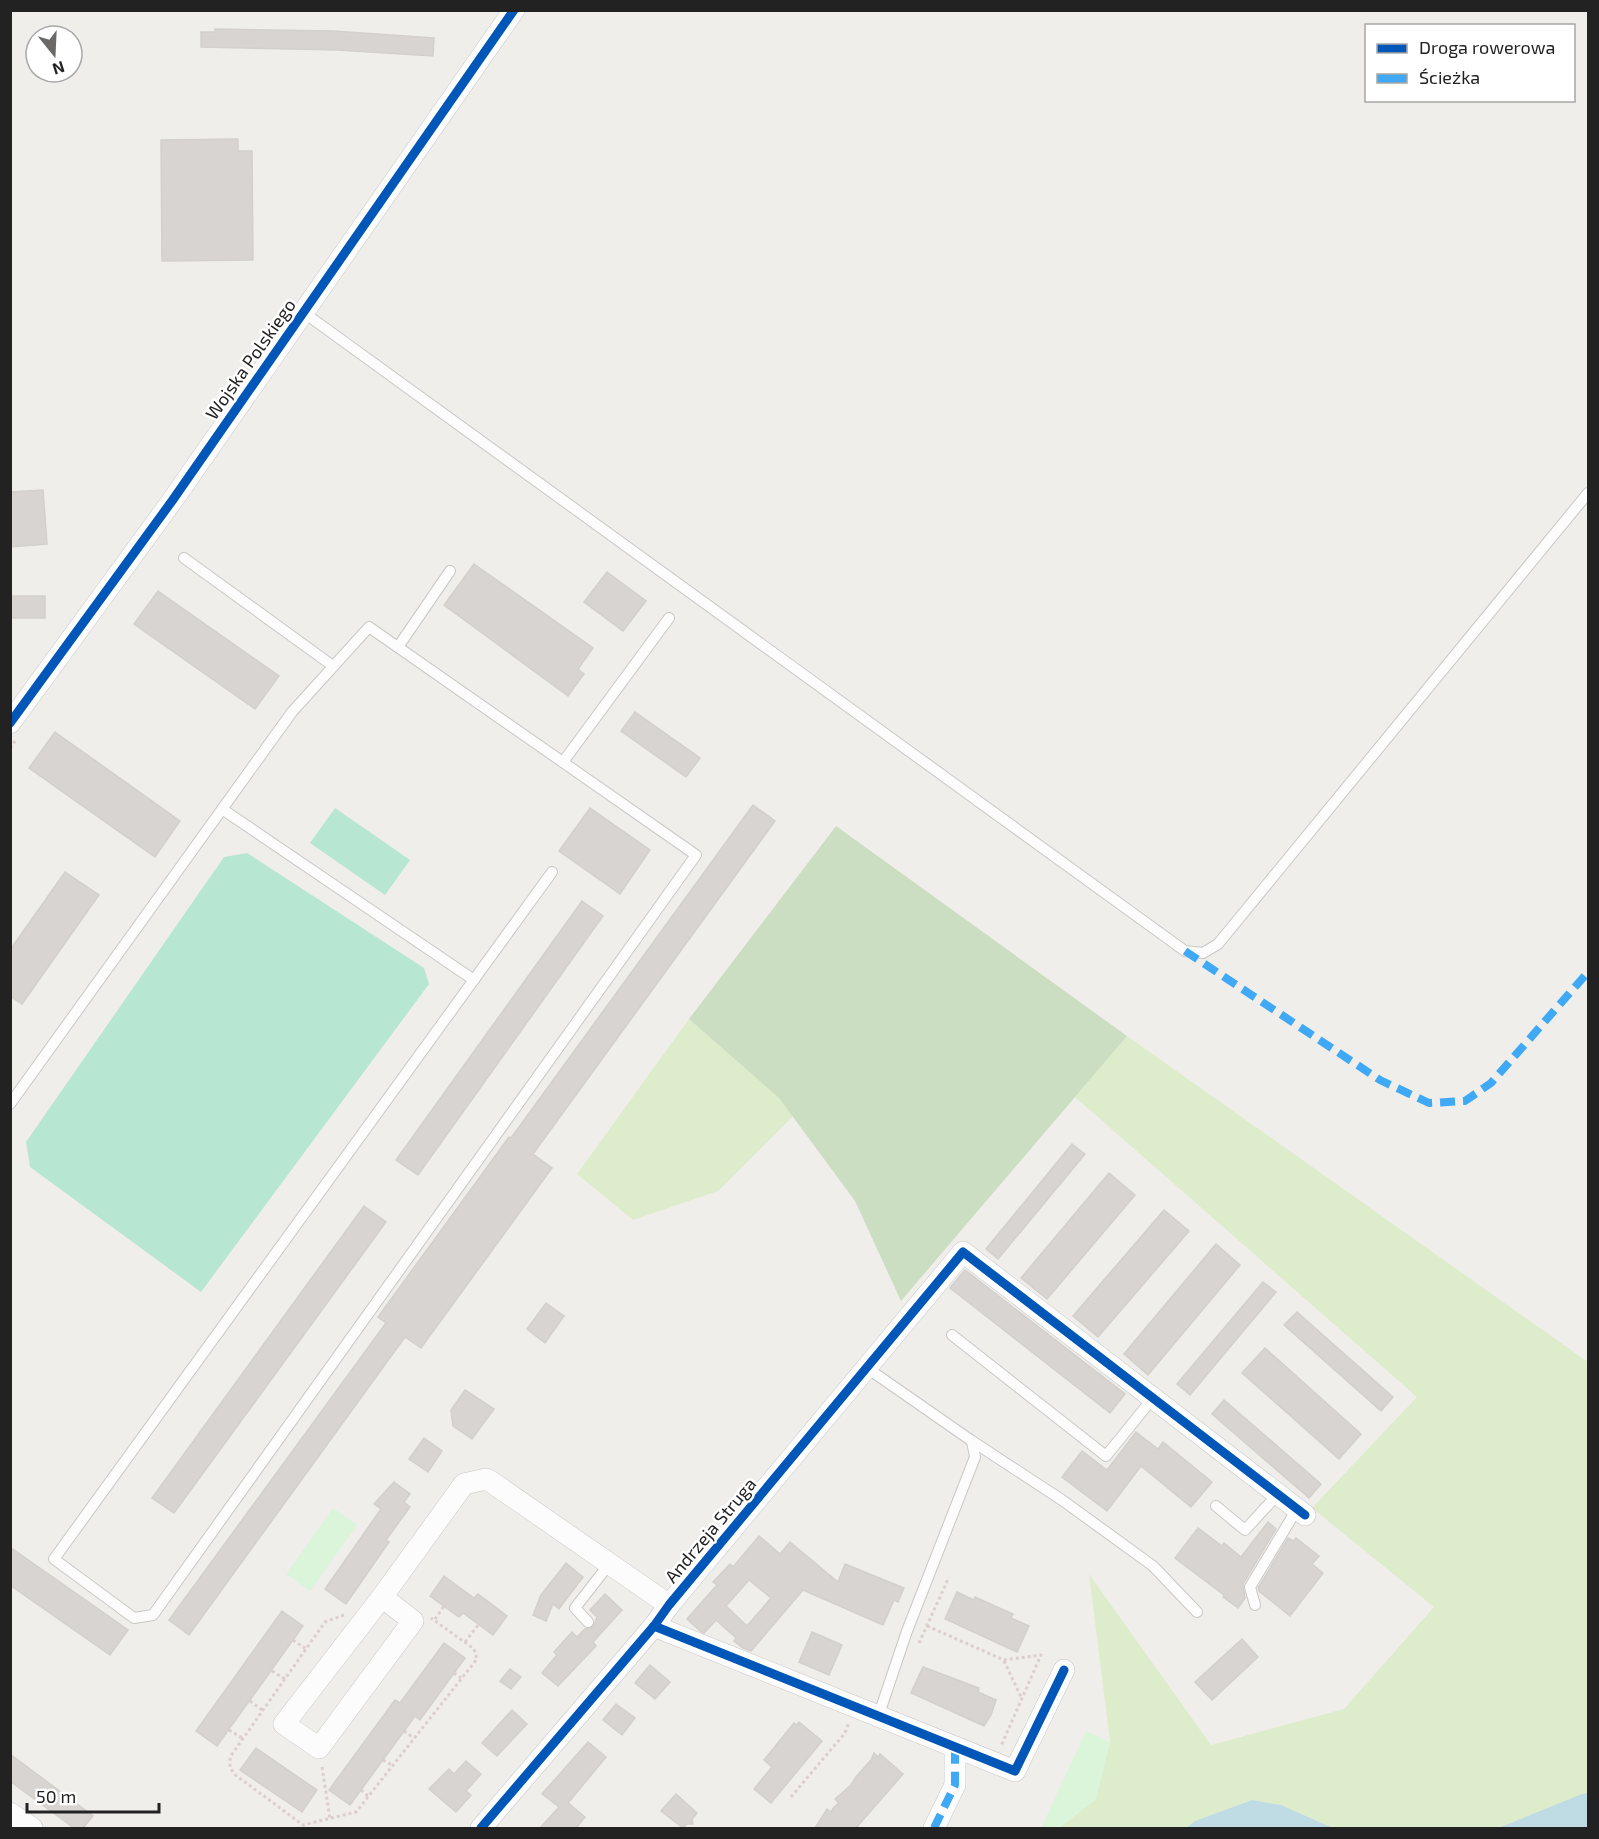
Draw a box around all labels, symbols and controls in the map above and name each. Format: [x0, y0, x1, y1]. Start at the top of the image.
north arrow [24, 24, 84, 84]
legend [1365, 24, 1575, 102]
text: Droga rowerowa [1419, 36, 1555, 58]
text: N [50, 58, 67, 80]
text: Ścieżka [1419, 66, 1480, 88]
street label: Wojska Polskiego [200, 294, 300, 424]
street label: Andrzeja Struga [660, 1473, 760, 1587]
scale bar [27, 1776, 159, 1814]
text: 50 m [36, 1785, 76, 1807]

